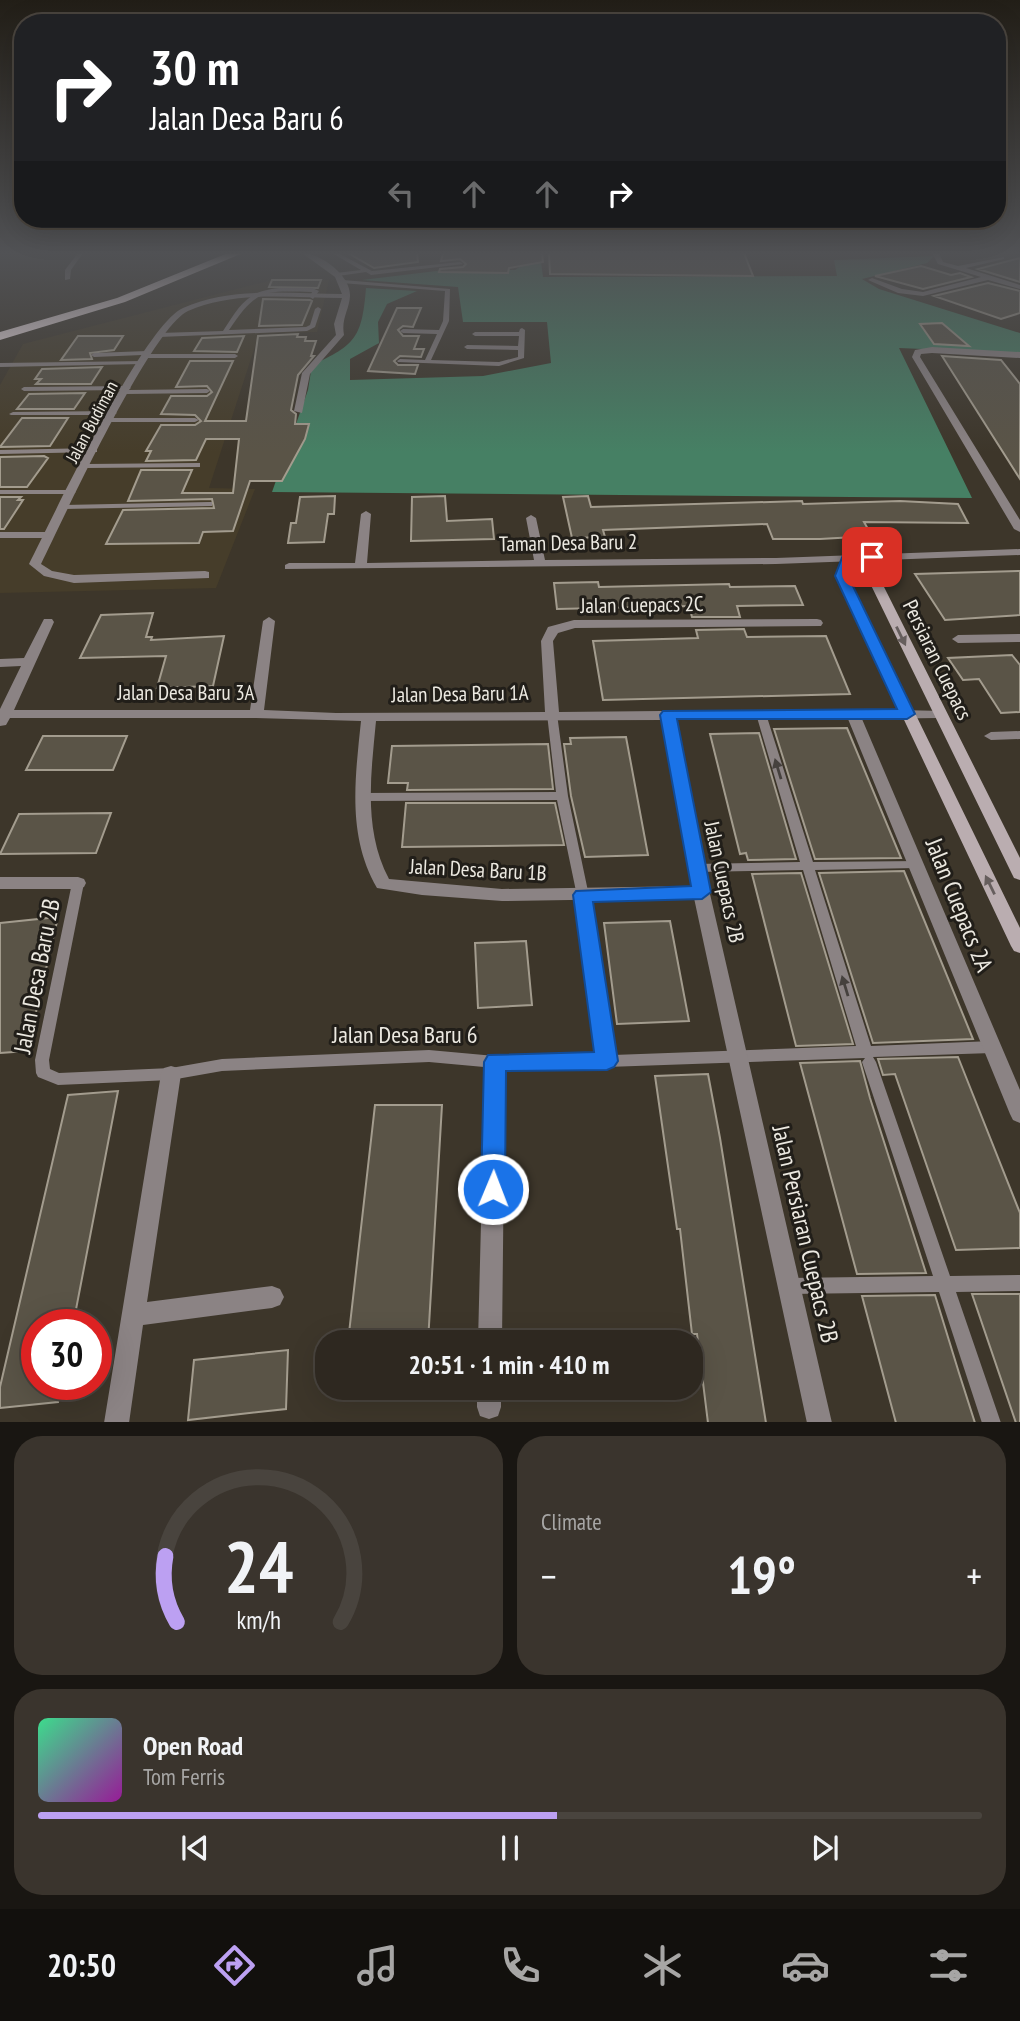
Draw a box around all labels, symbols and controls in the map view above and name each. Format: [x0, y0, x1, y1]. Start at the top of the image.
text: 30 m [150, 35, 239, 99]
icon: right [35, 42, 126, 133]
text: Jalan Desa Baru 6 [150, 97, 344, 139]
icon: left [382, 175, 420, 213]
icon: ahead [455, 175, 493, 213]
icon: ahead [528, 175, 566, 213]
icon: right [601, 175, 639, 213]
street label: Jalan Budiman [60, 377, 123, 468]
pin [842, 527, 902, 587]
street label: Taman Desa Baru 2 [499, 528, 637, 557]
icon: arrive [853, 538, 891, 576]
street label: Jalan Cuepacs 2C [579, 590, 704, 619]
street label: Persiaran Cuepacs [897, 595, 978, 724]
one-way arrow [896, 626, 907, 646]
street label: Jalan Desa Baru 3A [116, 679, 255, 706]
street label: Jalan Desa Baru 1A [390, 679, 529, 708]
one-way arrow [772, 758, 782, 779]
street label: Jalan Cuepacs 2B [698, 818, 751, 945]
street label: Jalan Cuepacs 2A [918, 833, 1001, 977]
street label: Jalan Desa Baru 1B [408, 852, 547, 887]
one-way arrow [984, 875, 996, 895]
street label: Jalan Desa Baru 2B [6, 896, 67, 1057]
one-way arrow [839, 975, 850, 996]
street label: Jalan Desa Baru 6 [331, 1019, 478, 1050]
street label: Jalan Persiaran Cuepacs 2B [765, 1121, 846, 1346]
position arrow [456, 1152, 530, 1226]
speed limit sign: 30 [21, 1309, 112, 1400]
text: 20:51 · 1 min · 410 m [409, 1348, 609, 1381]
text: Climate [541, 1507, 602, 1536]
text: 24 [224, 1518, 293, 1612]
text: 19° [727, 1541, 796, 1608]
text: − [541, 1551, 557, 1600]
text: + [966, 1551, 982, 1600]
text: km/h [236, 1603, 281, 1635]
text: Open Road [143, 1729, 243, 1762]
text: Tom Ferris [143, 1762, 225, 1791]
icon: previous [176, 1829, 214, 1867]
icon: pause [491, 1829, 529, 1867]
icon: next [806, 1829, 844, 1867]
icon: directions [210, 1941, 259, 1990]
icon: music [353, 1941, 402, 1990]
icon: phone [496, 1941, 545, 1990]
icon: climate [638, 1941, 687, 1990]
icon: car [781, 1941, 830, 1990]
icon: filters [924, 1941, 973, 1990]
text: 20:50 [47, 1944, 116, 1986]

